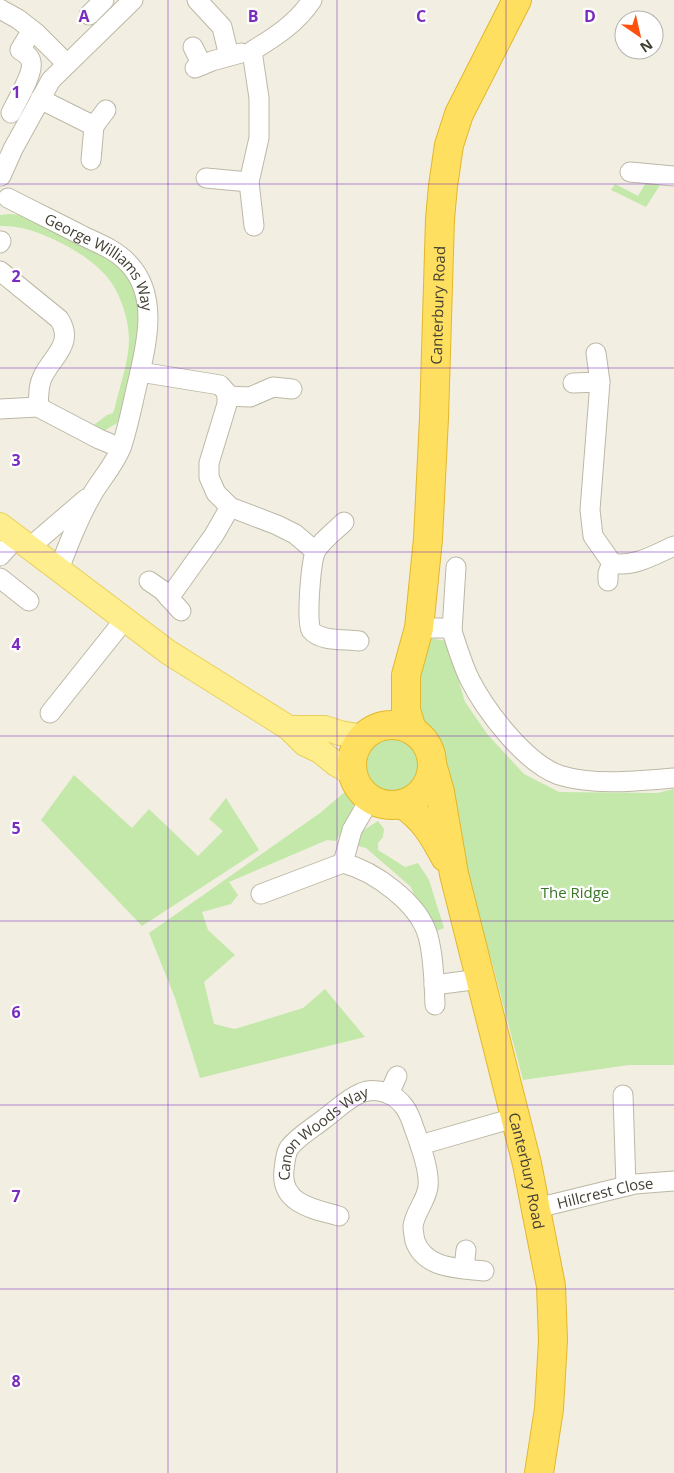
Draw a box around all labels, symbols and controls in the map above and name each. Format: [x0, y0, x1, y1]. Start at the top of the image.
text: A [78, 5, 90, 27]
text: B [248, 5, 258, 27]
text: C [416, 5, 426, 27]
text: D [584, 5, 596, 27]
north arrow [614, 10, 664, 60]
text: N [637, 35, 657, 57]
text: 1 [11, 81, 21, 103]
street label: George Williams Way [41, 208, 158, 312]
street label: Canterbury Road [426, 246, 449, 365]
text: 2 [11, 265, 21, 287]
text: 3 [11, 449, 21, 471]
text: 4 [11, 633, 21, 655]
text: 5 [11, 817, 21, 839]
park label: The Ridge [541, 882, 609, 902]
text: 6 [11, 1001, 21, 1023]
street label: Canon Woods Way [274, 1081, 371, 1181]
street label: Canterbury Road [504, 1110, 550, 1231]
street label: Hillcrest Close [555, 1173, 654, 1213]
text: 7 [11, 1185, 21, 1207]
text: 8 [11, 1370, 21, 1392]

